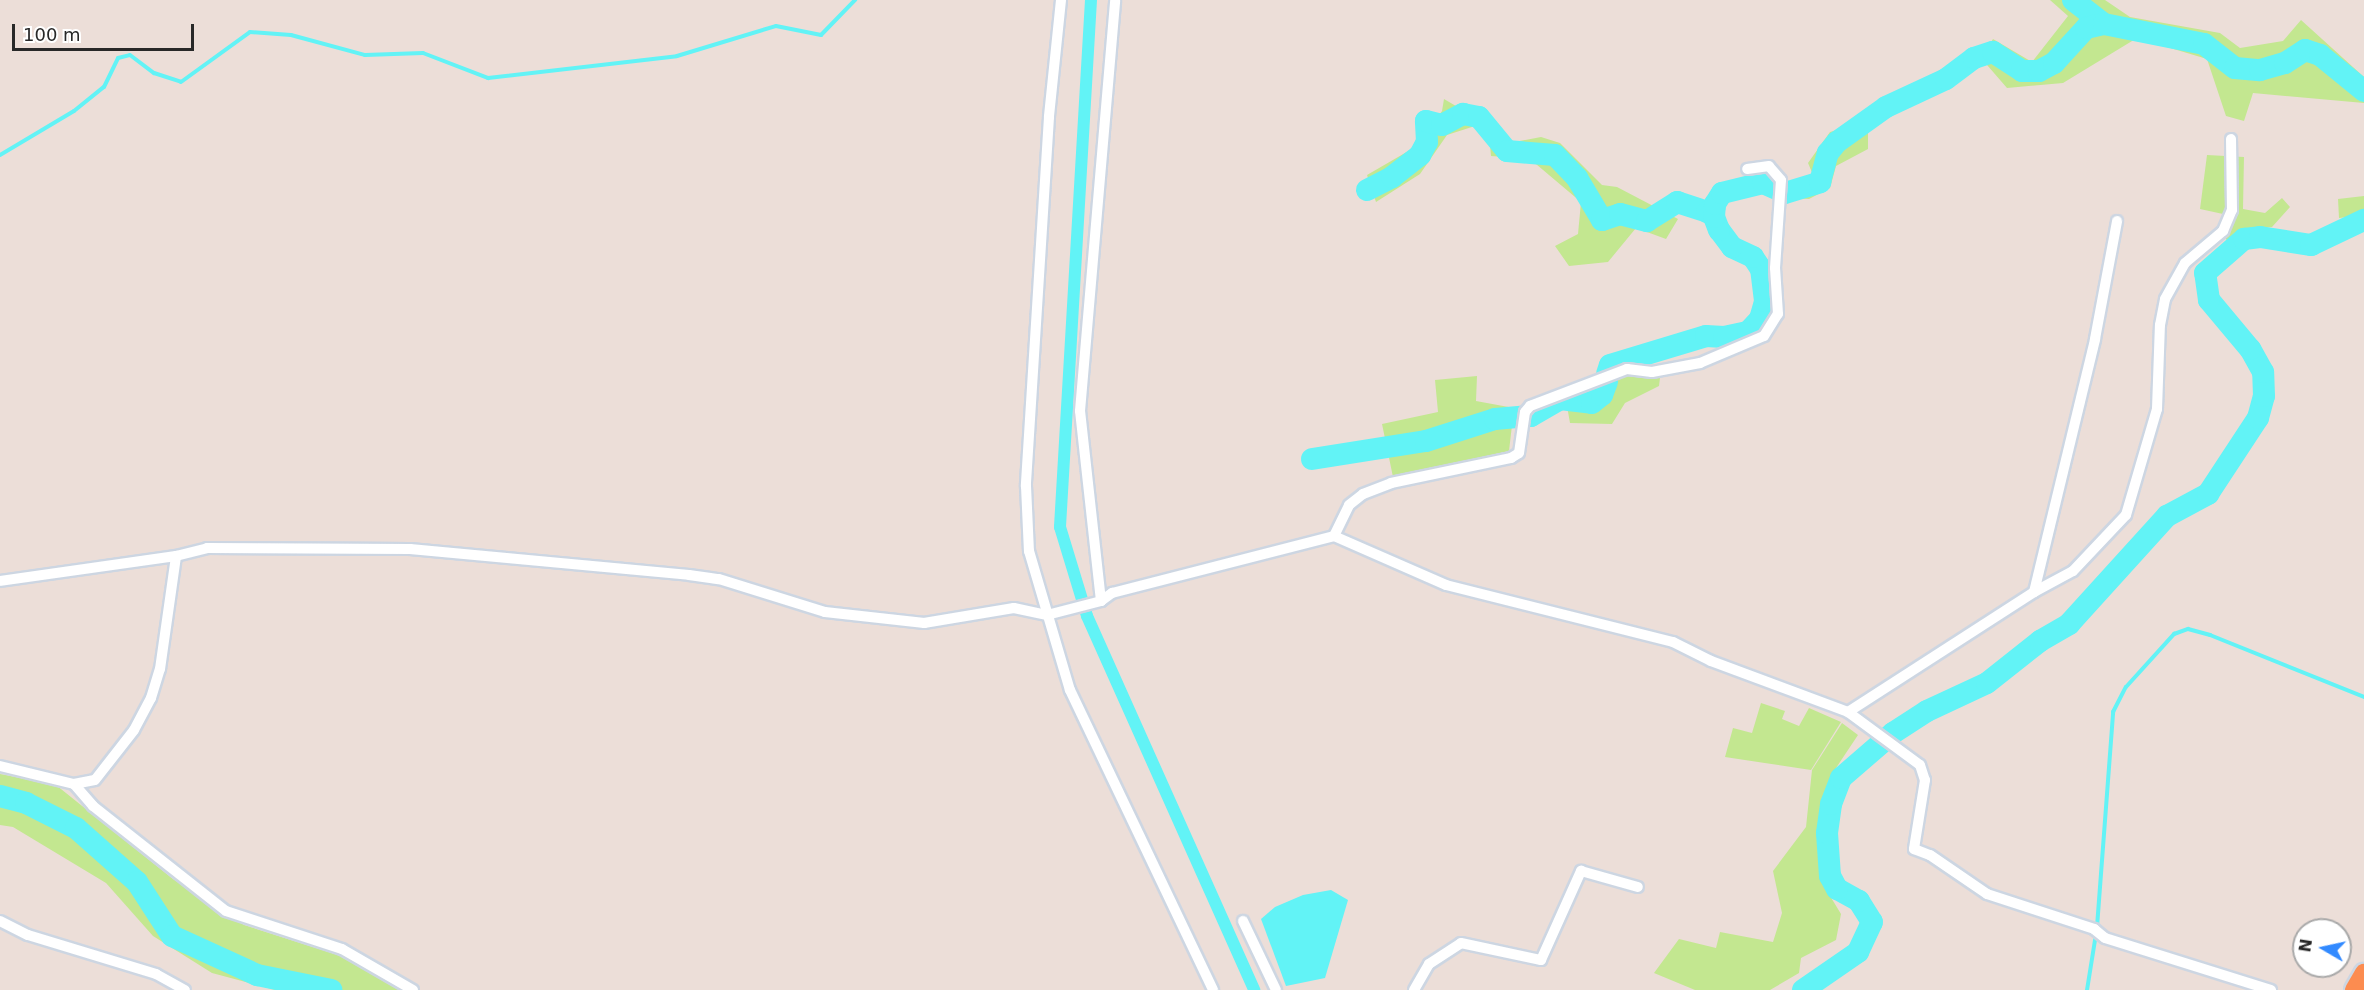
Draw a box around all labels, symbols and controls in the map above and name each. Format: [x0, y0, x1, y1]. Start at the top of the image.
scale bar [15, 12, 196, 50]
text: 100 m [23, 24, 81, 45]
north arrow [2292, 918, 2352, 978]
text: N [2295, 937, 2316, 954]

